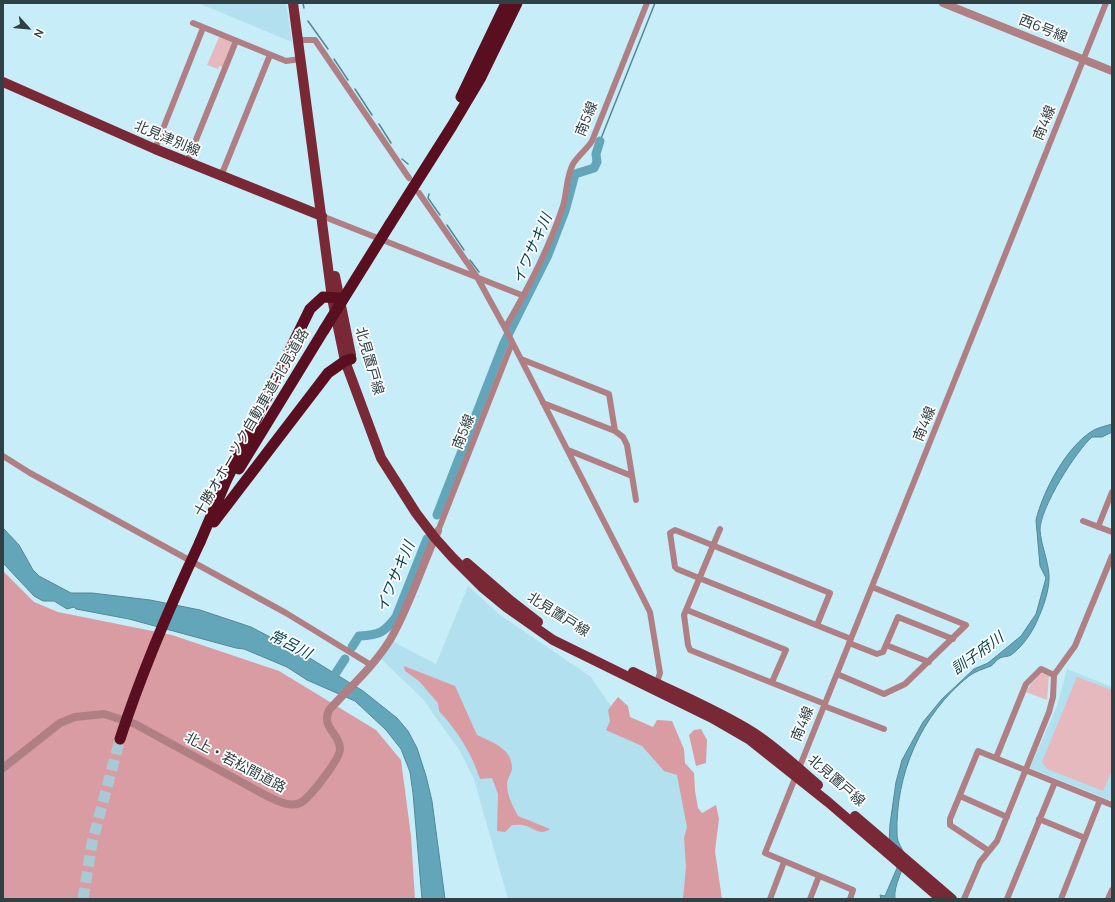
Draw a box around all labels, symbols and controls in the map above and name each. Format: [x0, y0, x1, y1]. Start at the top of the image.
north arrow [8, 8, 48, 48]
street label: 西6号線 [1016, 12, 1070, 46]
text: N [31, 27, 48, 41]
street label: 南5線 [572, 99, 602, 139]
street label: 南4線 [1030, 103, 1060, 143]
street label: 北見津別線 [132, 118, 202, 160]
water label: イワサキ川 [510, 211, 556, 287]
street label: 北見置戸線 [351, 325, 387, 397]
street label: 十勝オホーツク自動車道;北見道路 [191, 326, 313, 520]
street label: 南4線 [910, 404, 940, 444]
street label: 南5線 [449, 412, 479, 452]
water label: イワサキ川 [373, 539, 419, 615]
street label: 北見置戸線 [524, 589, 592, 641]
water label: 常呂川 [266, 627, 314, 663]
water label: 訓子府川 [948, 629, 1008, 679]
street label: 南4線 [788, 704, 818, 744]
street label: 北上・若松間道路 [182, 729, 288, 797]
street label: 北見置戸線 [804, 752, 868, 810]

